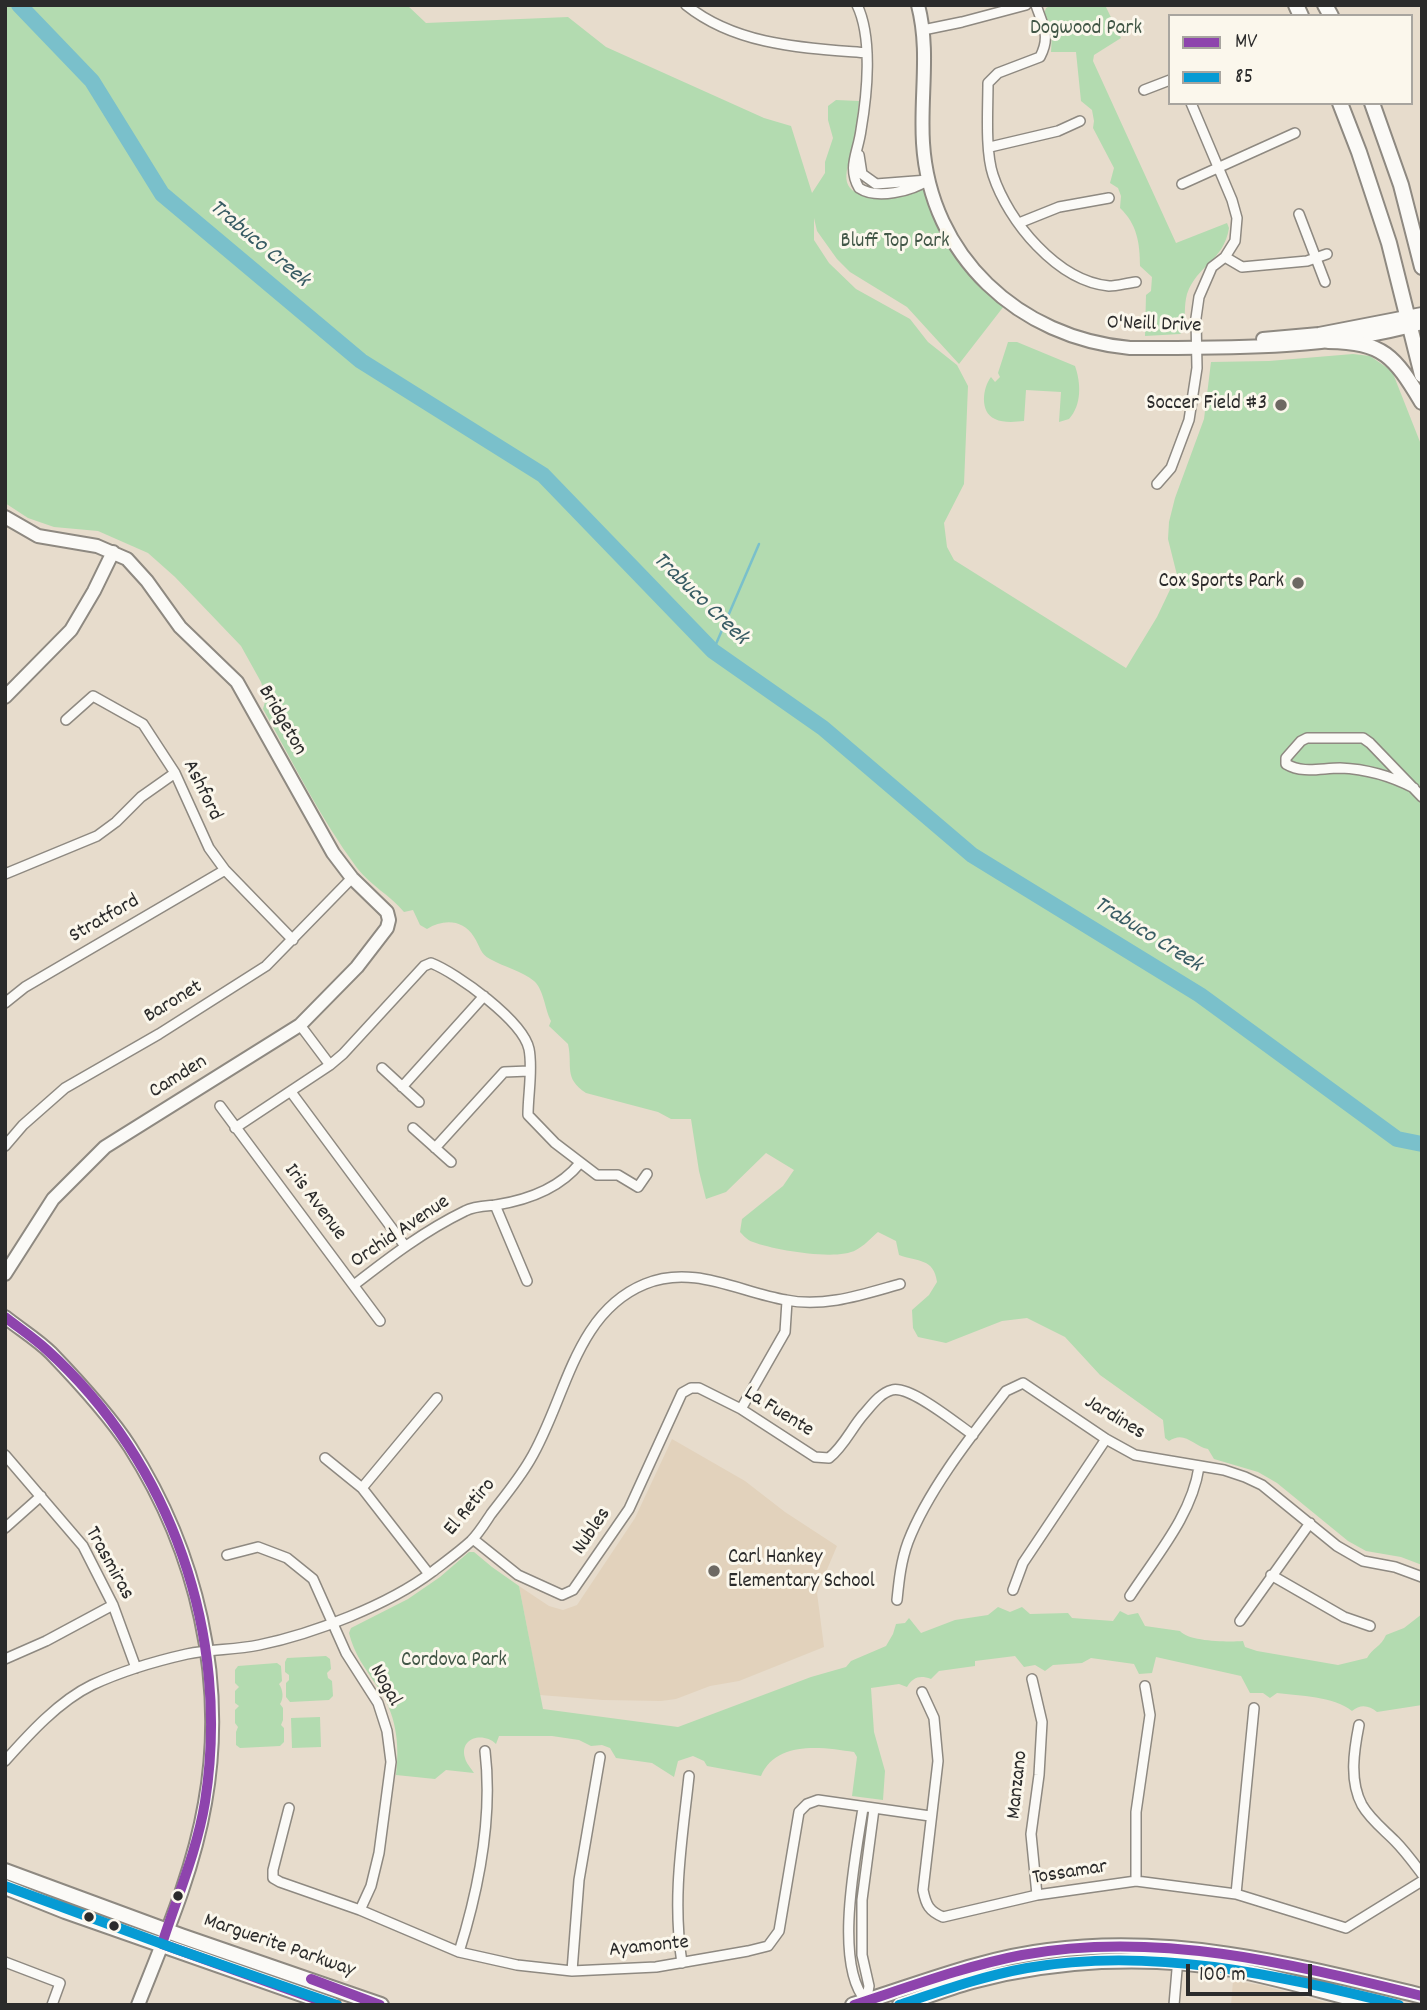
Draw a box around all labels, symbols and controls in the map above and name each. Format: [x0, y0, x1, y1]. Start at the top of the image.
legend [1168, 14, 1413, 105]
park label: Dogwood Park [1030, 17, 1142, 43]
text: MV [1235, 28, 1257, 58]
text: 85 [1235, 63, 1253, 93]
water label: Trabuco Creek [202, 195, 314, 295]
park label: Bluff Top Park [840, 230, 950, 256]
street label: O'Neill Drive [1106, 312, 1202, 340]
place label: Soccer Field #3 [1146, 392, 1267, 418]
marker: Soccer Field #3 [1273, 397, 1289, 413]
water label: Trabuco Creek [645, 547, 753, 653]
place label: Cox Sports Park [1158, 570, 1284, 596]
marker: Cox Sports Park [1290, 575, 1306, 591]
street label: Bridgeton [251, 682, 311, 760]
street label: Ashford [176, 757, 226, 825]
street label: Stratford [65, 890, 145, 950]
water label: Trabuco Creek [1088, 892, 1206, 980]
street label: Baronet [140, 976, 208, 1030]
street label: Camden [145, 1051, 213, 1105]
street label: Iris Avenue [277, 1160, 351, 1246]
street label: Orchid Avenue [347, 1191, 455, 1275]
street label: La Fuente [738, 1382, 818, 1444]
street label: Jardines [1079, 1391, 1149, 1447]
street label: El Retiro [440, 1474, 502, 1542]
street label: Nubles [568, 1504, 618, 1560]
street label: Trasmiras [78, 1523, 138, 1605]
place label: Carl Hankey Elementary School [728, 1546, 875, 1596]
marker: Carl Hankey Elementary School [706, 1563, 722, 1579]
park label: Cordova Park [401, 1649, 507, 1675]
street label: Nogal [362, 1661, 406, 1711]
street label: Manzano [1003, 1750, 1035, 1820]
street label: Tossamar [1031, 1856, 1109, 1892]
unlabelled marker [171, 1889, 185, 1903]
street label: Marguerite Parkway [200, 1909, 358, 1985]
unlabelled marker [82, 1910, 96, 1924]
unlabelled marker [107, 1919, 121, 1933]
street label: Ayamonte [608, 1931, 690, 1965]
scale bar [1189, 1951, 1315, 1995]
text: 100 m [1199, 1961, 1246, 1991]

